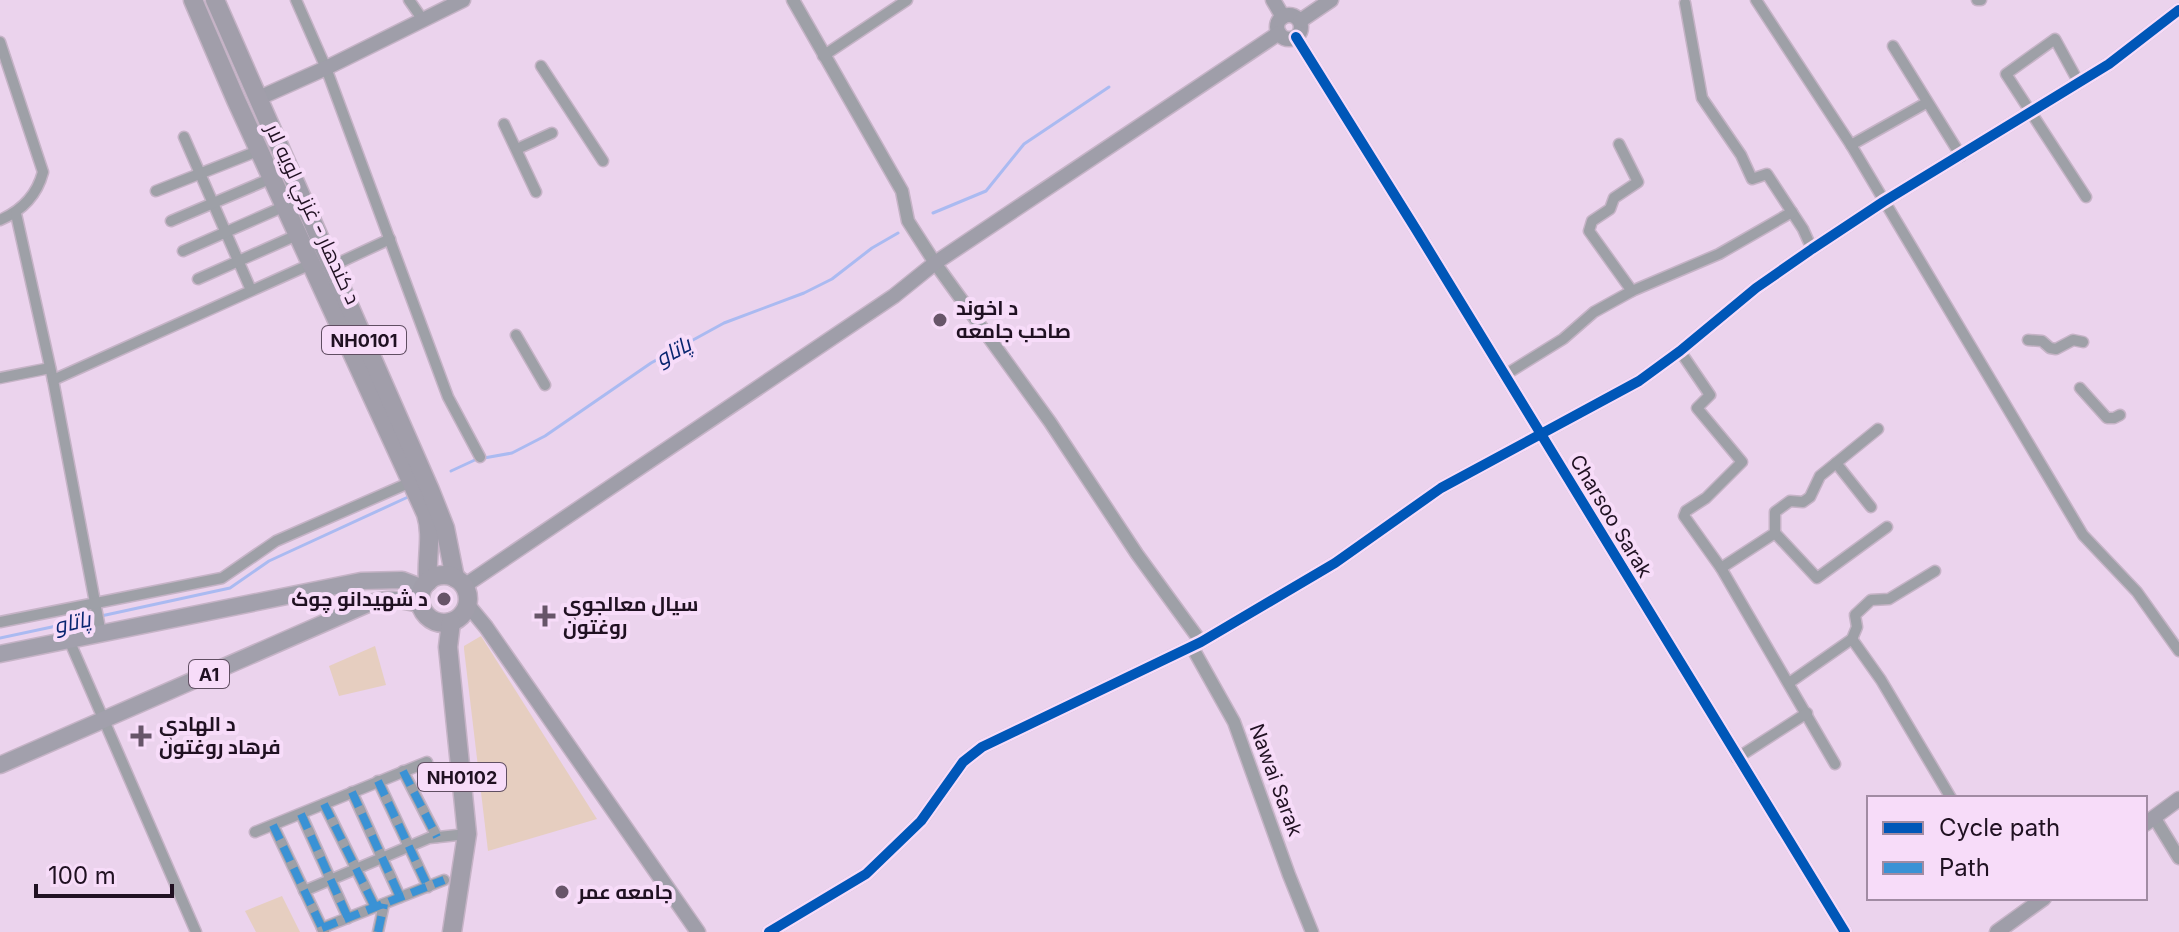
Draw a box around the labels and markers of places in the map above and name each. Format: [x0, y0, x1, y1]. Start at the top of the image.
place label: د اخوند صاحب جامعه [956, 296, 1071, 343]
marker: د اخوند صاحب جامعه [931, 311, 949, 329]
place label: د شهيدانو چوک [291, 587, 428, 613]
marker: د شهيدانو چوک [435, 590, 453, 608]
place label: سيال معالجوي روغتون [563, 592, 699, 639]
marker: سيال معالجوي روغتون [534, 605, 556, 627]
place label: د الهادي فرهاد روغتون [159, 712, 281, 759]
marker: د الهادي فرهاد روغتون [130, 725, 152, 747]
place label: جامعه عمر [577, 880, 673, 904]
marker: جامعه عمر [553, 883, 571, 901]

